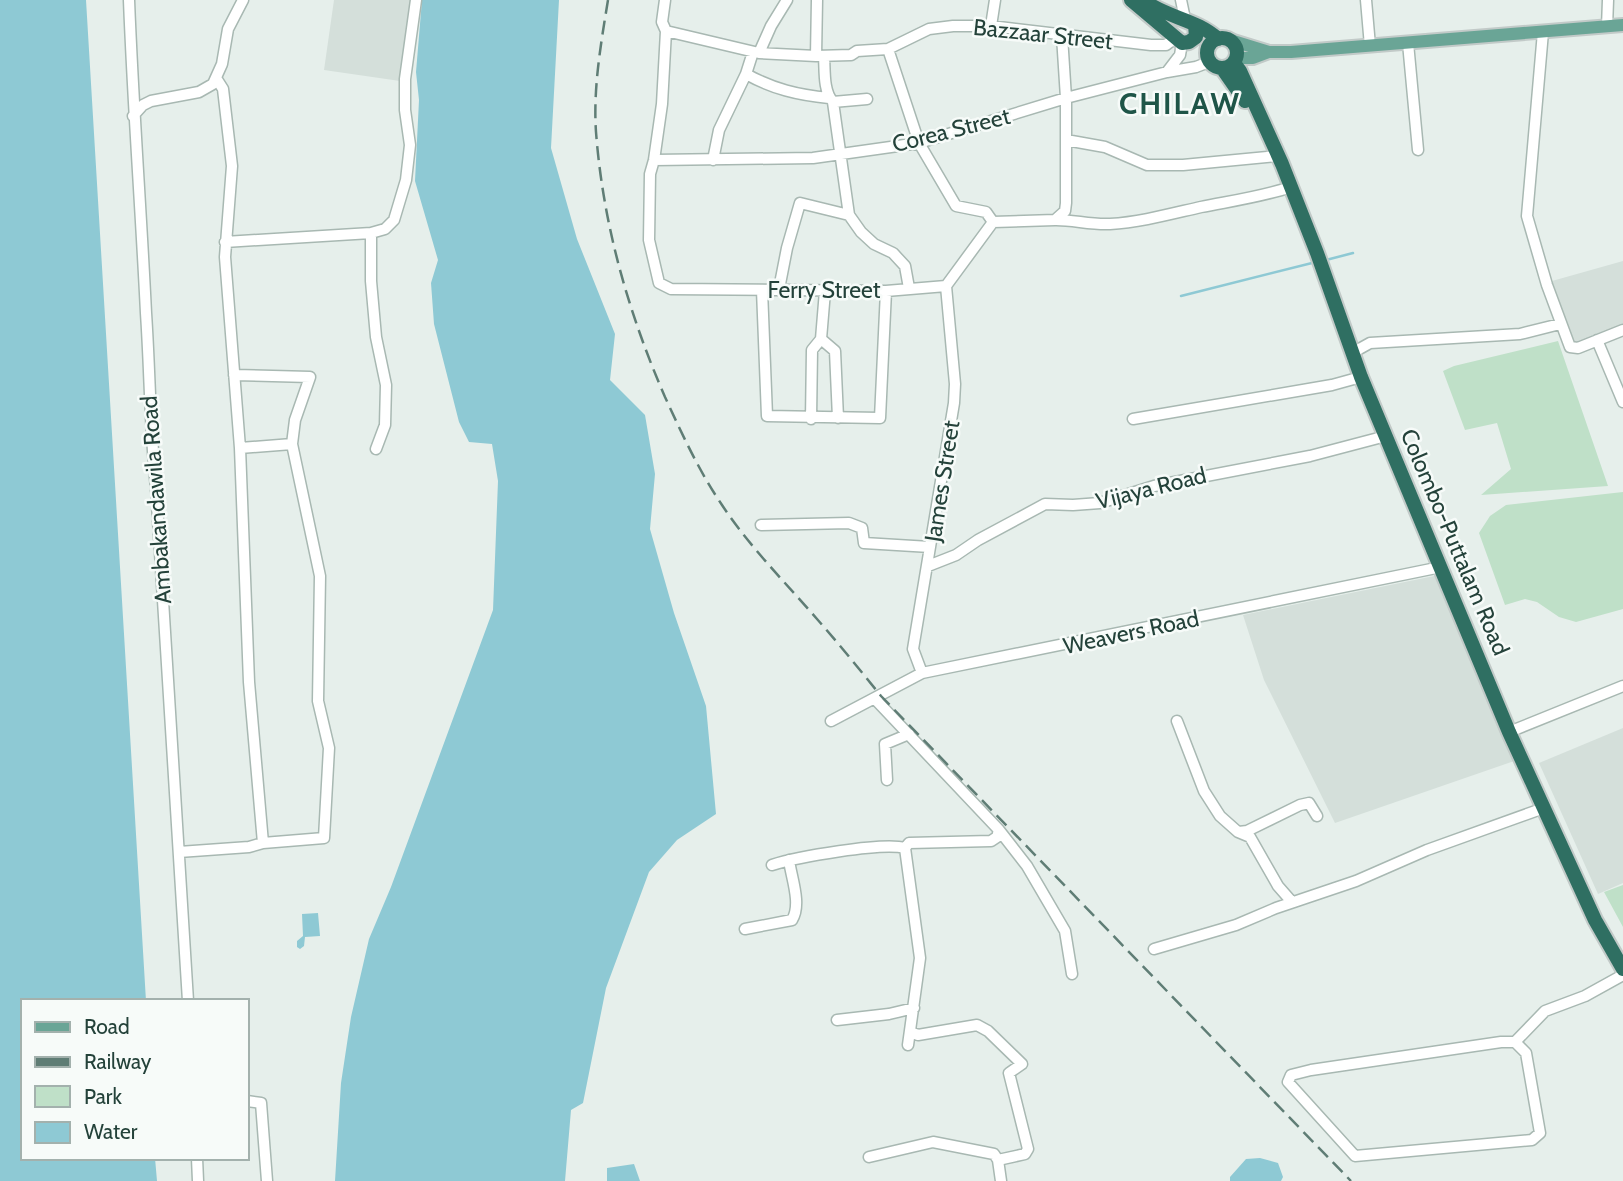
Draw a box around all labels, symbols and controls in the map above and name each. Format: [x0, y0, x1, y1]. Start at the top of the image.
street label: Bazzaar Street [972, 13, 1114, 55]
district label: CHILAW [1119, 85, 1241, 122]
street label: Corea Street [889, 102, 1013, 158]
street label: Ferry Street [767, 276, 881, 304]
street label: Ambakandawila Road [135, 395, 177, 605]
street label: James Street [918, 418, 965, 545]
street label: Colombo-Puttalam Road [1395, 425, 1515, 659]
street label: Vijaya Road [1093, 461, 1209, 515]
street label: Weavers Road [1061, 604, 1201, 660]
legend [21, 999, 248, 1160]
text: Road [84, 1014, 130, 1039]
text: Railway [84, 1049, 152, 1074]
text: Park [84, 1084, 122, 1109]
text: Water [84, 1119, 138, 1144]

